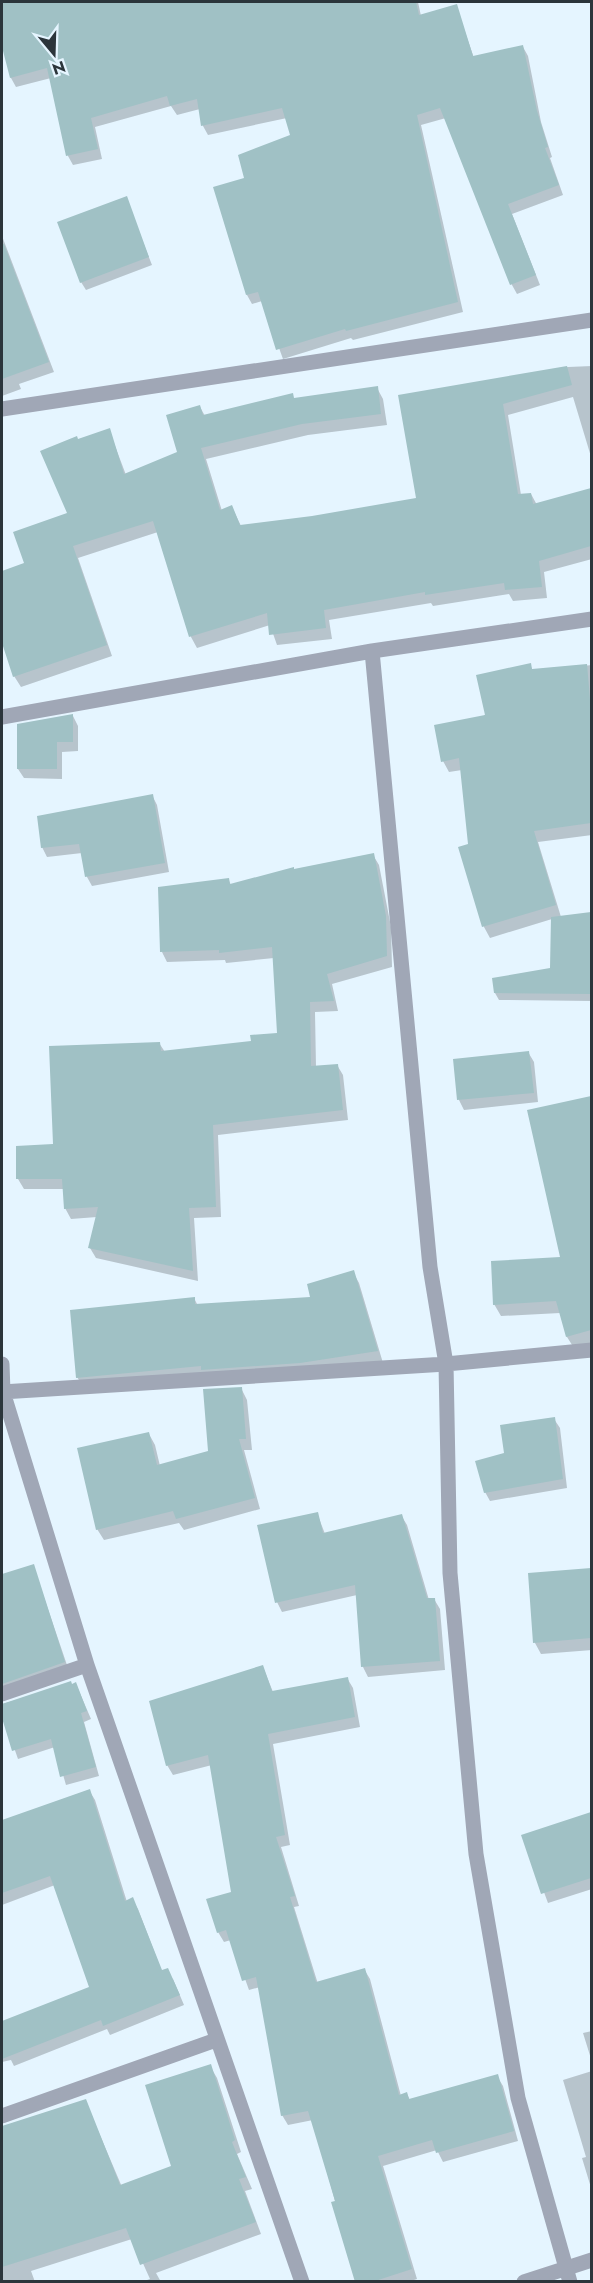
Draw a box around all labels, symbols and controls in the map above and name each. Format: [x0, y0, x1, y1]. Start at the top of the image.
north arrow [24, 24, 84, 84]
text: N [49, 55, 68, 81]

